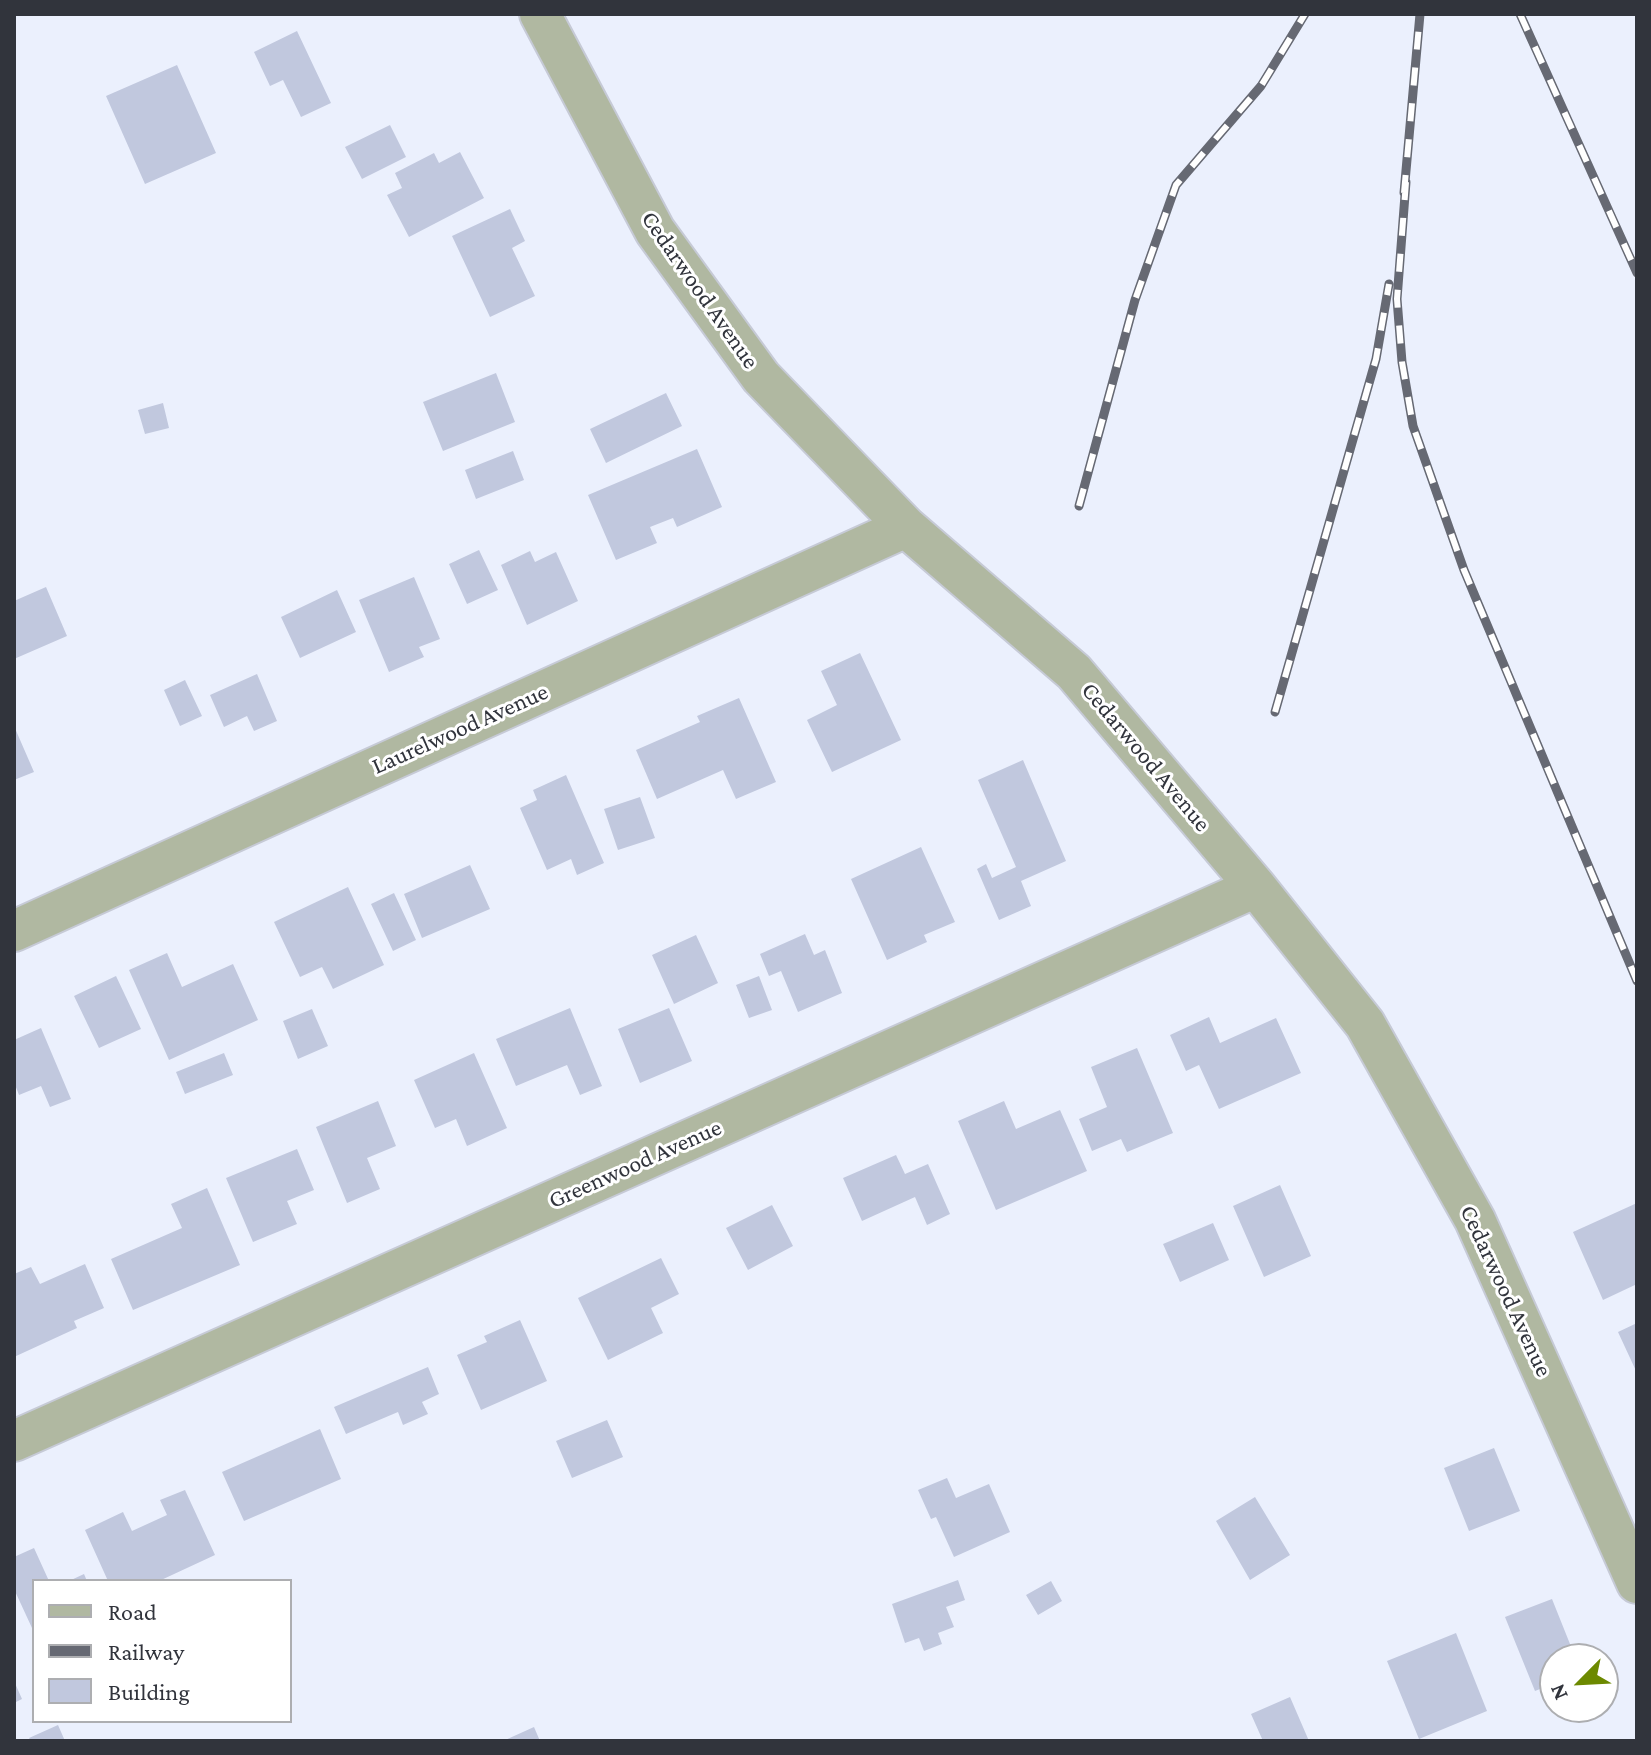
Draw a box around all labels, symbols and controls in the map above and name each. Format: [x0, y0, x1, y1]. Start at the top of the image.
street label: Cedarwood Avenue [635, 206, 765, 374]
street label: Laurelwood Avenue [367, 677, 553, 781]
street label: Cedarwood Avenue [1075, 677, 1217, 837]
street label: Greenwood Avenue [544, 1113, 726, 1215]
street label: Cedarwood Avenue [1454, 1201, 1558, 1381]
legend [32, 1579, 292, 1723]
text: Road [108, 1598, 157, 1625]
text: Railway [108, 1638, 184, 1665]
north arrow [1539, 1643, 1619, 1723]
text: Building [108, 1678, 190, 1705]
text: N [1544, 1680, 1573, 1704]

